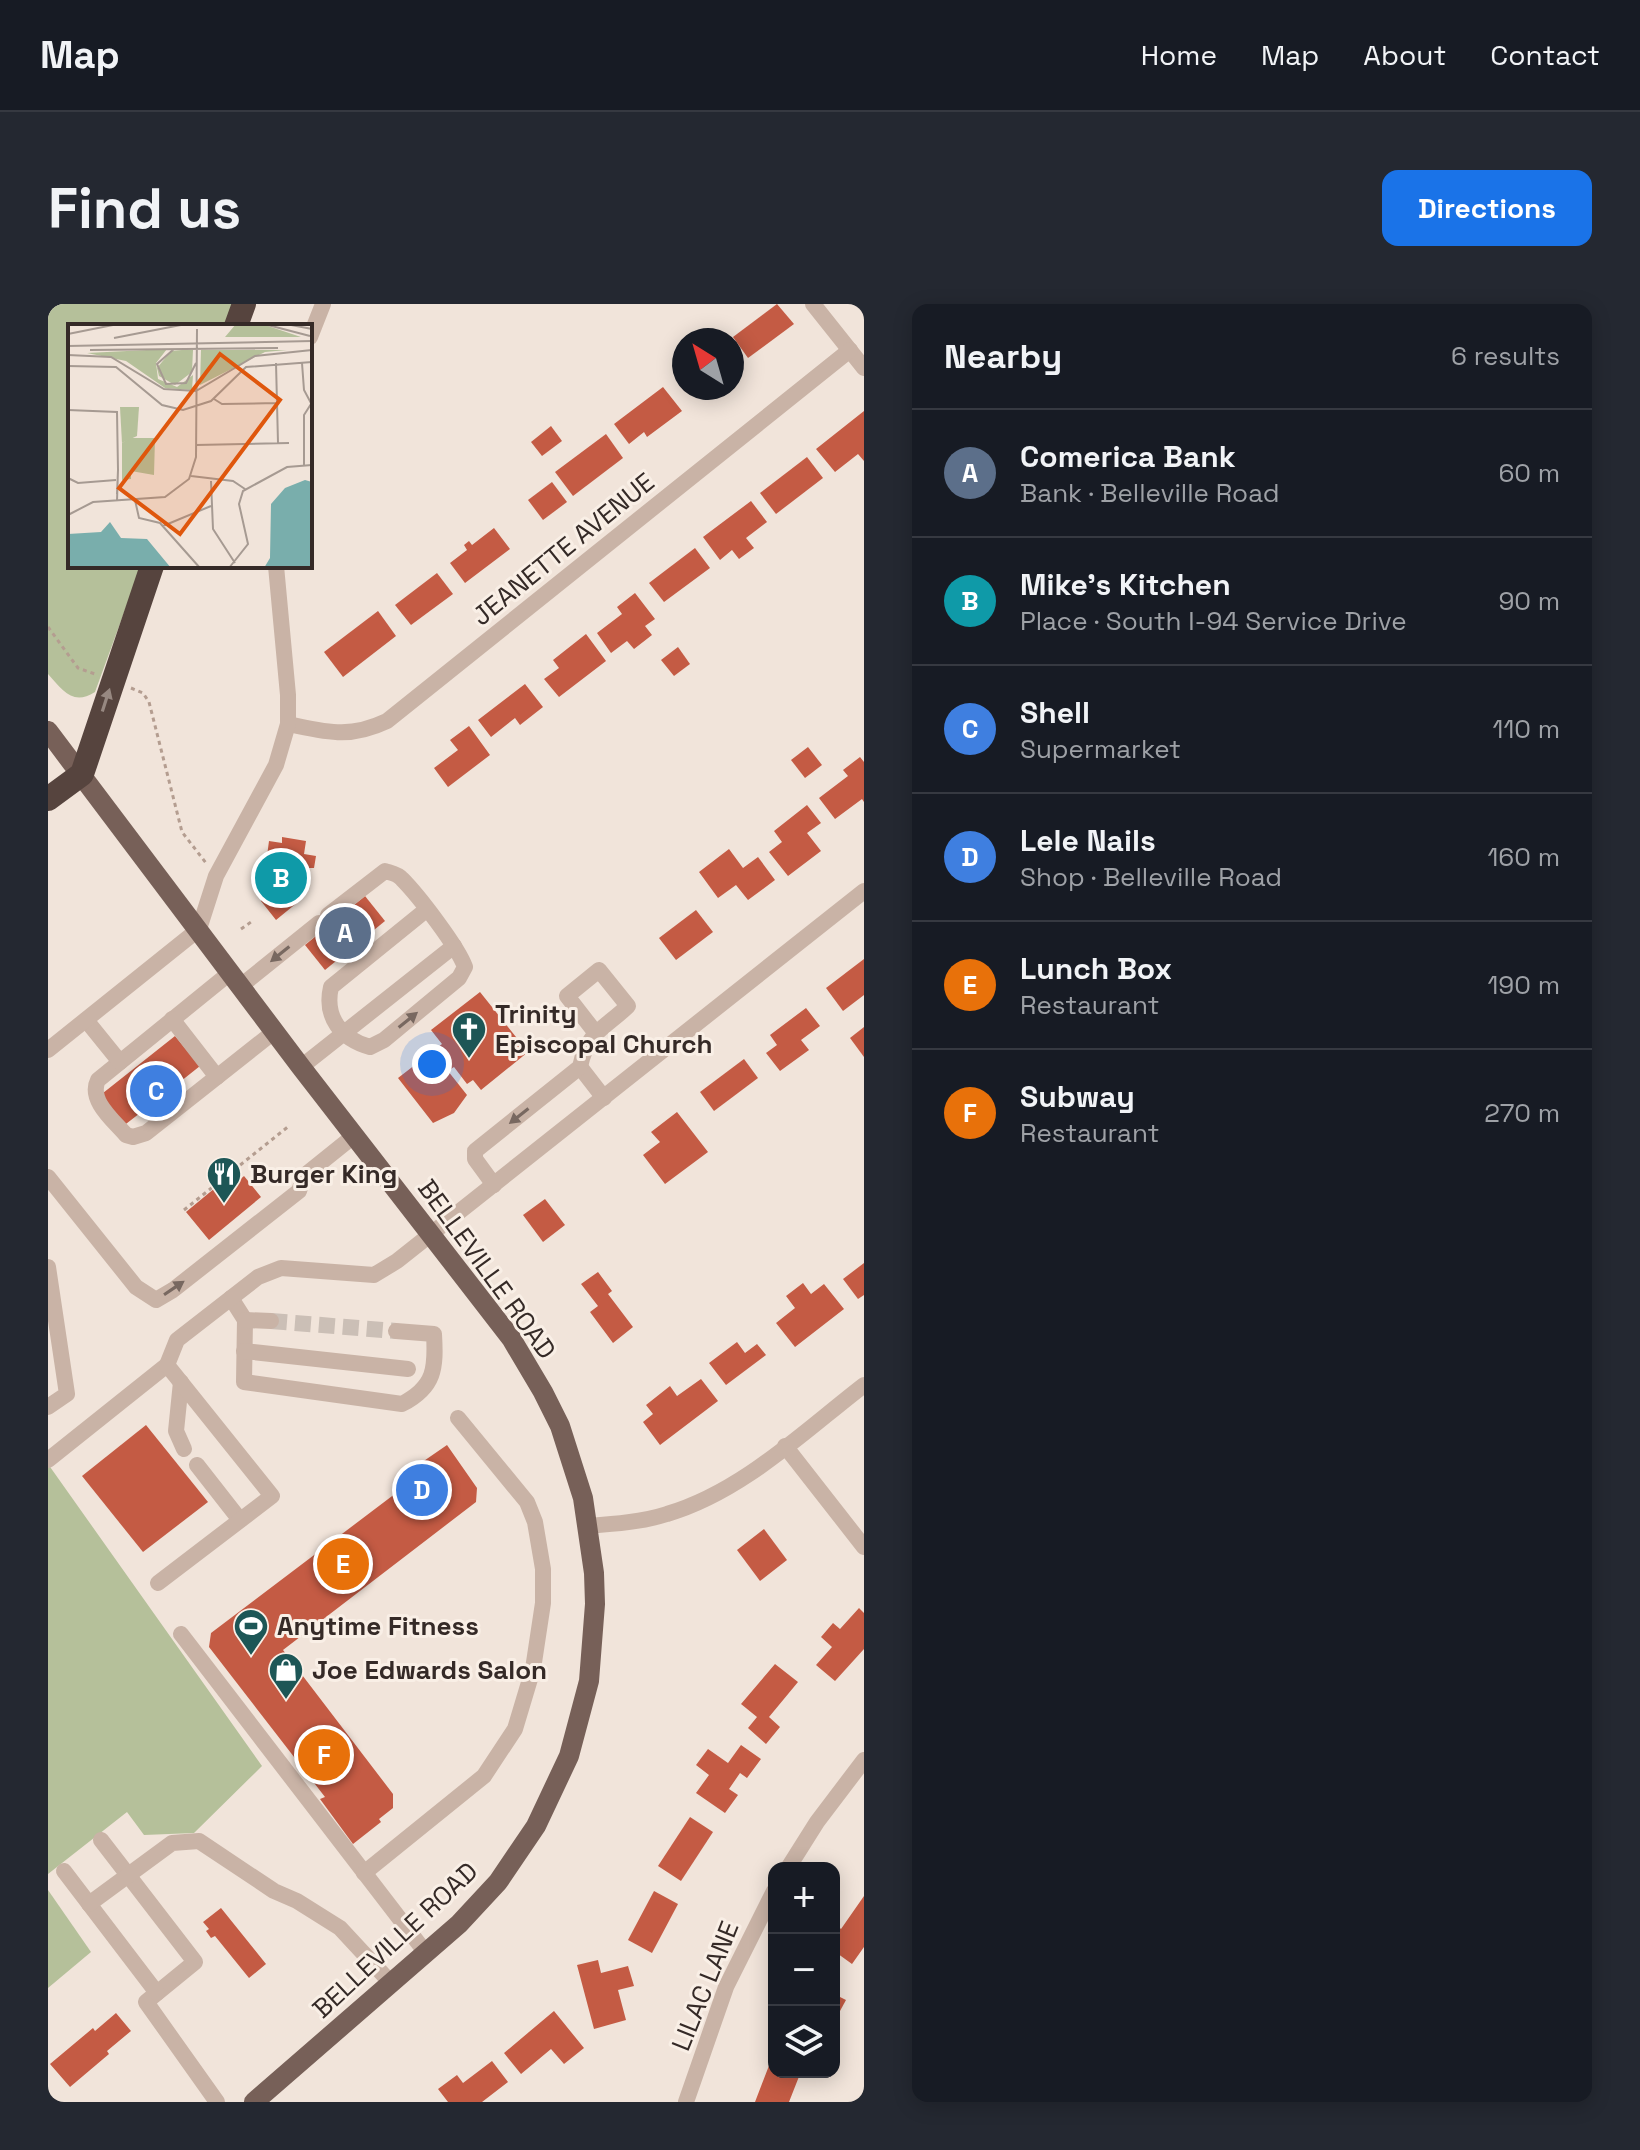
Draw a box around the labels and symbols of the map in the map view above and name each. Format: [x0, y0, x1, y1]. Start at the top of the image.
inset map [68, 324, 312, 568]
north arrow [672, 328, 744, 400]
street label: JEANETTE AVENUE [465, 465, 661, 633]
one-way arrow [101, 688, 113, 712]
pin: B [255, 848, 307, 908]
pin: A [319, 903, 371, 963]
one-way arrow [270, 946, 291, 963]
place label: Trinity Episcopal Church [495, 997, 712, 1061]
church icon: Trinity Episcopal Church [450, 1010, 488, 1060]
one-way arrow [398, 1012, 418, 1029]
your location [412, 1044, 452, 1084]
pin: C [130, 1061, 182, 1121]
one-way arrow [509, 1107, 529, 1124]
restaurant icon: Burger King [205, 1155, 243, 1205]
place label: Burger King [250, 1157, 397, 1191]
street label: BELLEVILLE ROAD [410, 1172, 564, 1366]
one-way arrow [164, 1281, 185, 1296]
pin: D [396, 1460, 448, 1520]
pin: E [317, 1534, 369, 1594]
sports icon: Anytime Fitness [232, 1607, 270, 1657]
place label: Anytime Fitness [277, 1609, 479, 1643]
shop icon: Joe Edwards Salon [267, 1651, 305, 1701]
place label: Joe Edwards Salon [312, 1653, 547, 1687]
pin: F [298, 1725, 350, 1785]
street label: BELLEVILLE ROAD [305, 1855, 485, 2025]
street label: LILAC LANE [664, 1916, 746, 2056]

